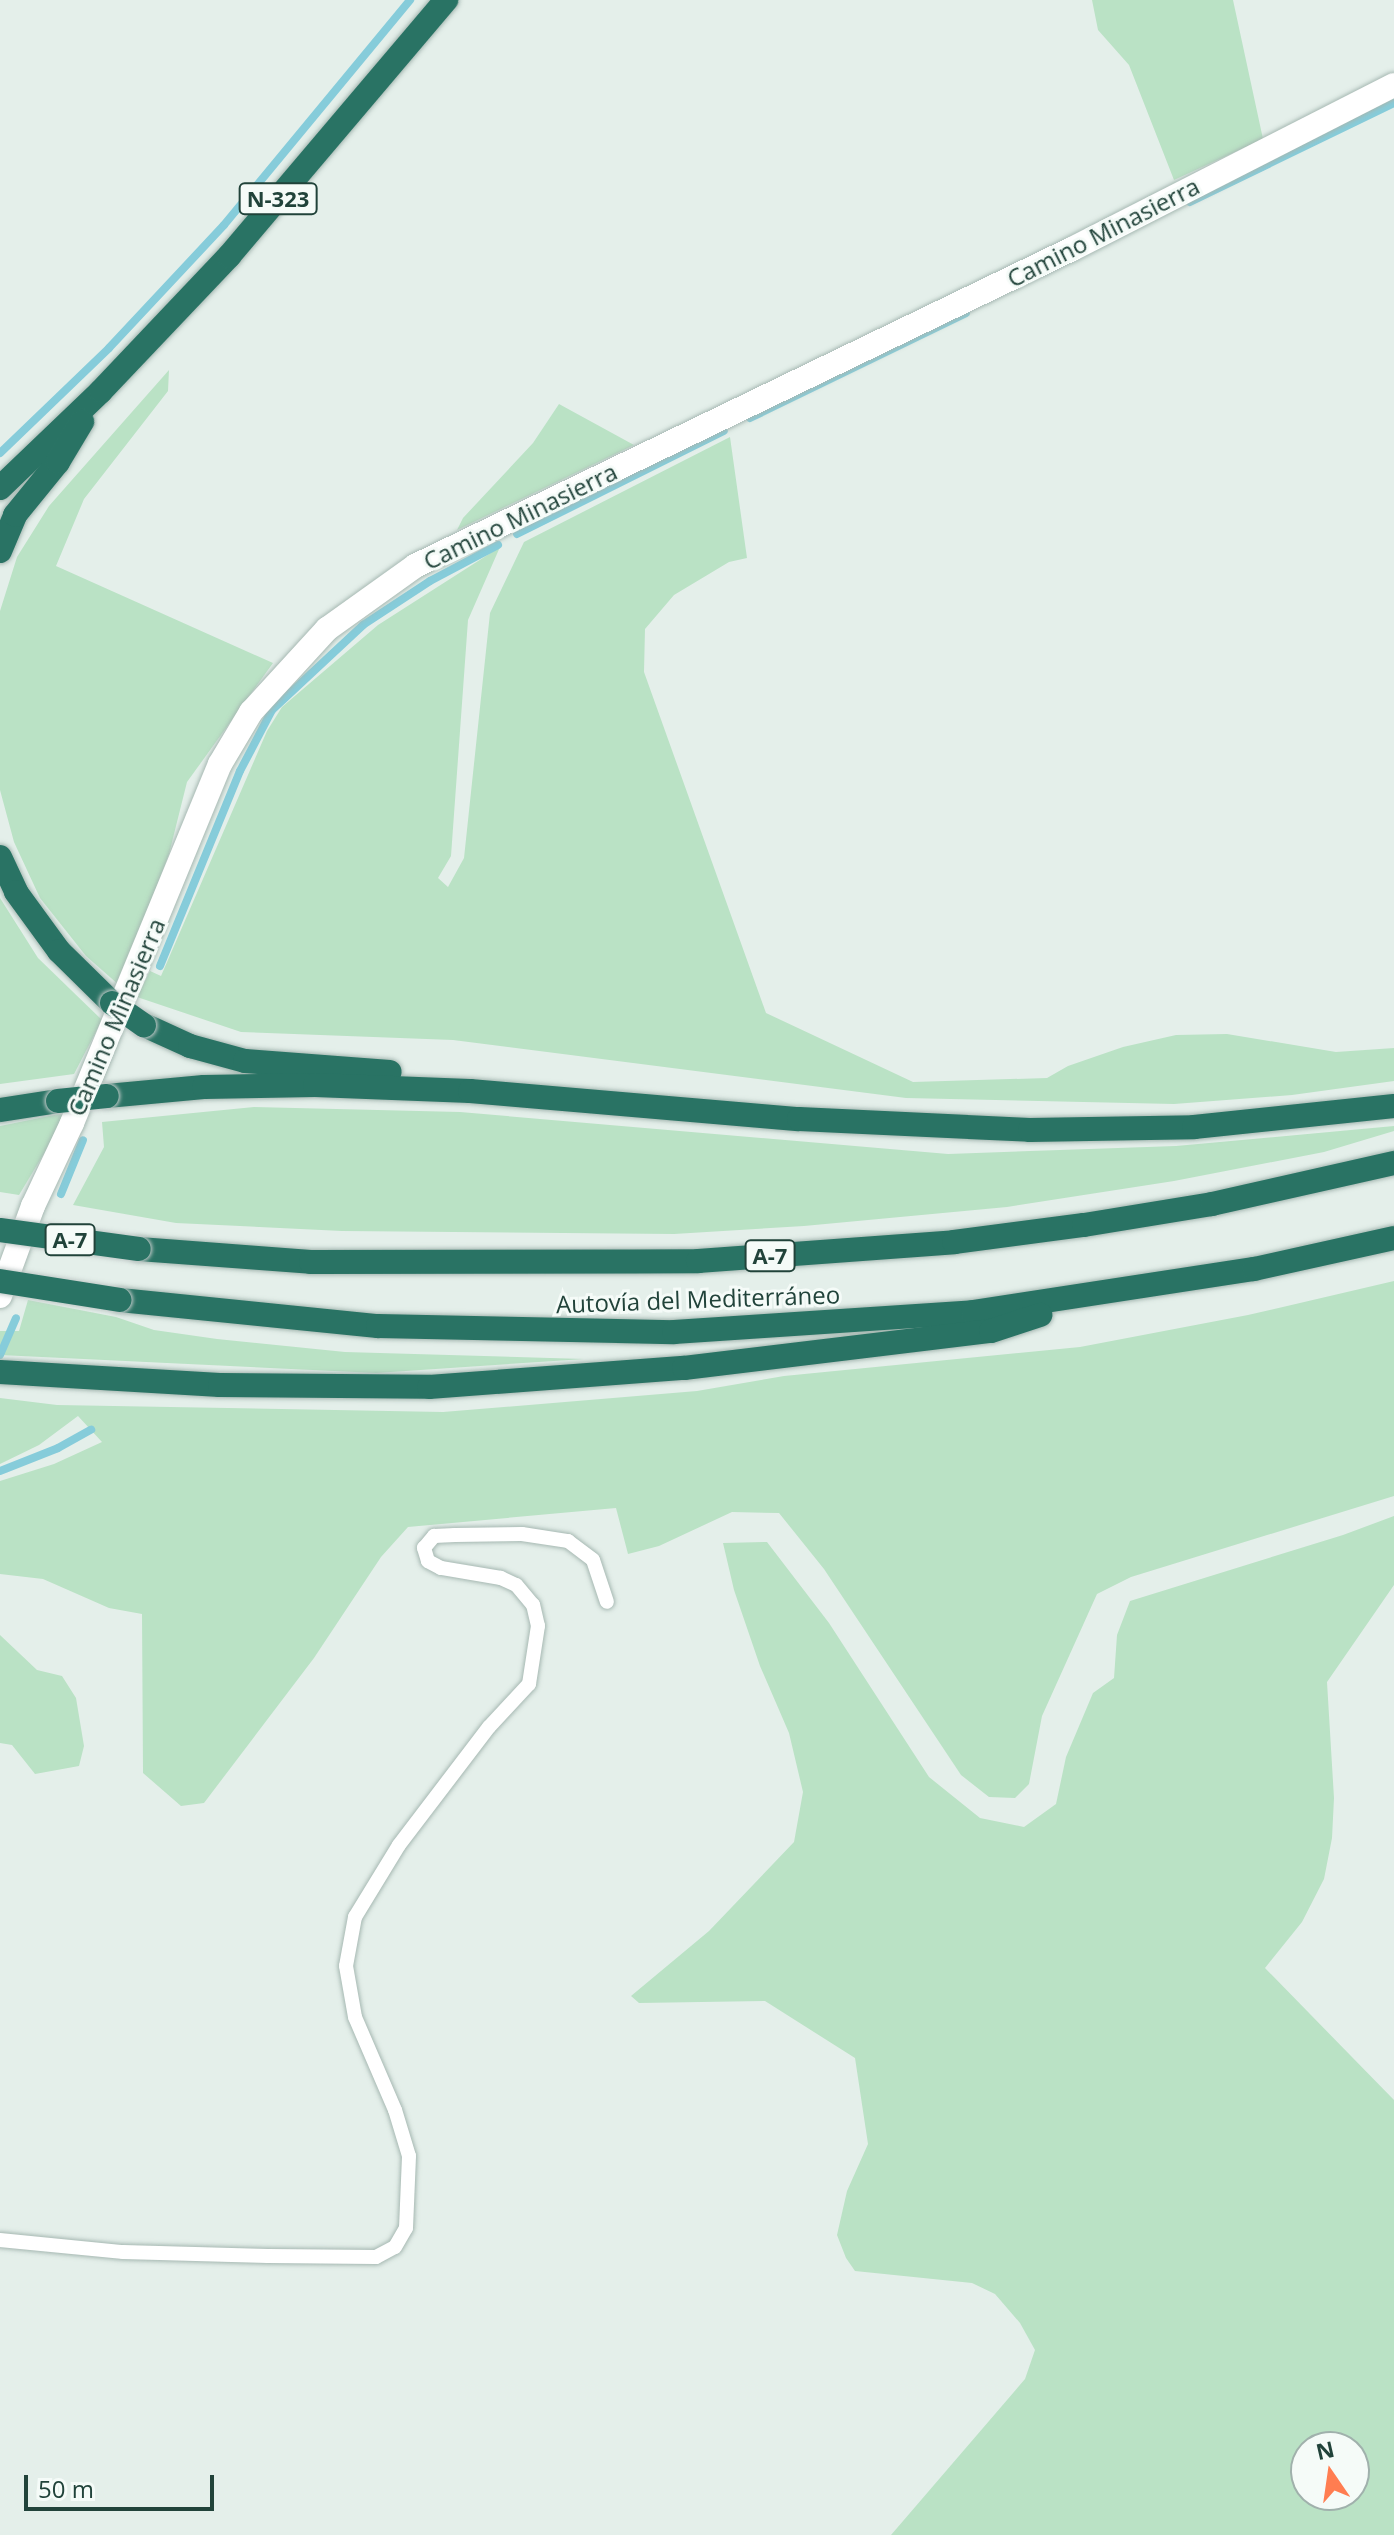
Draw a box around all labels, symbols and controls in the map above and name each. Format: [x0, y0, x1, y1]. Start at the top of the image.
street label: Camino Minasierra [1002, 171, 1204, 293]
road number: N-323 [238, 181, 318, 217]
street label: Camino Minasierra [419, 457, 621, 575]
street label: Camino Minasierra [61, 914, 171, 1120]
road number: A-7 [44, 1222, 96, 1258]
road number: A-7 [744, 1238, 796, 1274]
street label: Autovía del Mediterráneo [555, 1280, 841, 1318]
north arrow [1290, 2431, 1370, 2511]
text: N [1313, 2433, 1337, 2466]
scale bar [28, 2459, 218, 2509]
text: 50 m [38, 2472, 94, 2505]

